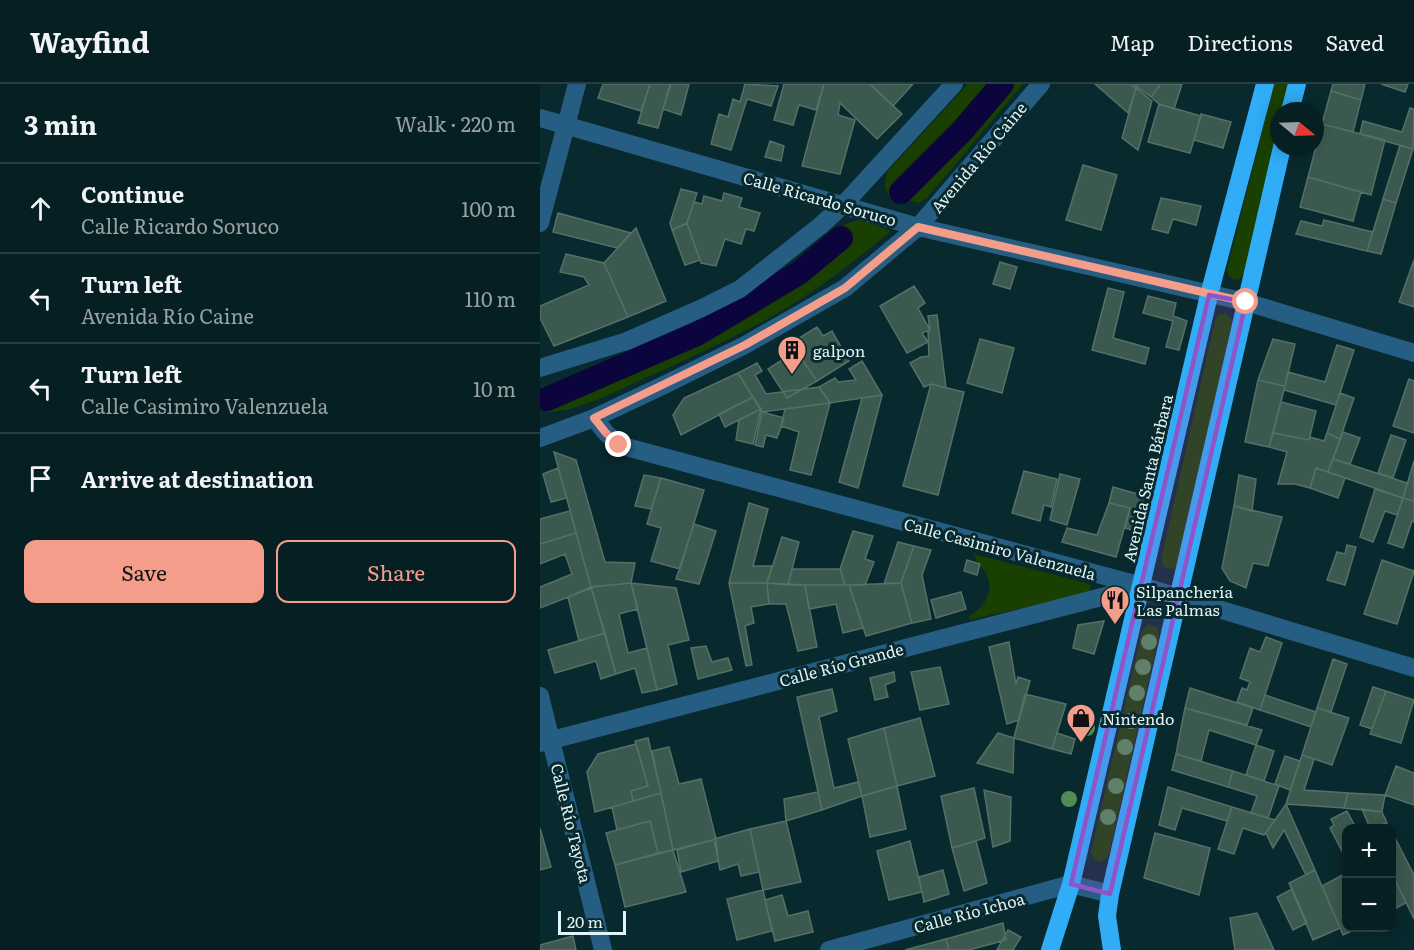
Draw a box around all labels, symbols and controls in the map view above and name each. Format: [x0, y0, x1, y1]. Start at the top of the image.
text: Wayfind [30, 20, 150, 62]
text: Map [1110, 26, 1155, 57]
text: Directions [1188, 26, 1293, 57]
text: Saved [1326, 26, 1384, 57]
street label: Avenida Río Caine [924, 96, 1032, 218]
north arrow [1270, 102, 1324, 156]
text: 3 min [24, 104, 97, 143]
text: Walk · 220 m [395, 108, 516, 138]
street label: Calle Ricardo Soruco [741, 165, 899, 231]
text: Continue [81, 177, 184, 210]
icon: ahead [24, 192, 57, 225]
text: 100 m [461, 193, 516, 223]
text: Calle Ricardo Soruco [81, 210, 279, 240]
text: Turn left [81, 267, 182, 300]
icon: left [24, 282, 57, 315]
text: 110 m [465, 283, 516, 313]
route start [1232, 288, 1258, 314]
text: Avenida Río Caine [81, 300, 254, 330]
building icon: galpon [776, 334, 808, 376]
place label: galpon [813, 338, 866, 362]
text: Turn left [81, 357, 182, 390]
icon: left [24, 372, 57, 405]
text: 10 m [473, 373, 516, 403]
text: Calle Casimiro Valenzuela [81, 390, 328, 420]
street label: Avenida Santa Bárbara [1116, 391, 1178, 564]
route end [605, 431, 631, 457]
icon: arrive [24, 462, 57, 495]
text: Arrive at destination [81, 462, 314, 495]
street label: Calle Casimiro Valenzuela [901, 511, 1099, 585]
button: Save [24, 540, 264, 603]
button: Share [276, 540, 516, 603]
place label: Silpanchería Las Palmas [1136, 579, 1233, 621]
restaurant icon: Silpanchería Las Palmas [1099, 584, 1131, 626]
street label: Calle Río Grande [776, 636, 906, 692]
shop icon: Nintendo [1065, 702, 1097, 744]
place label: Nintendo [1102, 706, 1174, 730]
street label: Calle Río Tayota [546, 761, 599, 886]
map controls [1342, 824, 1396, 932]
button: + [1342, 824, 1396, 878]
button: − [1342, 878, 1396, 932]
street label: Calle Río Ichoa [911, 886, 1028, 938]
scale bar [558, 908, 626, 936]
text: 20 m [567, 909, 603, 933]

